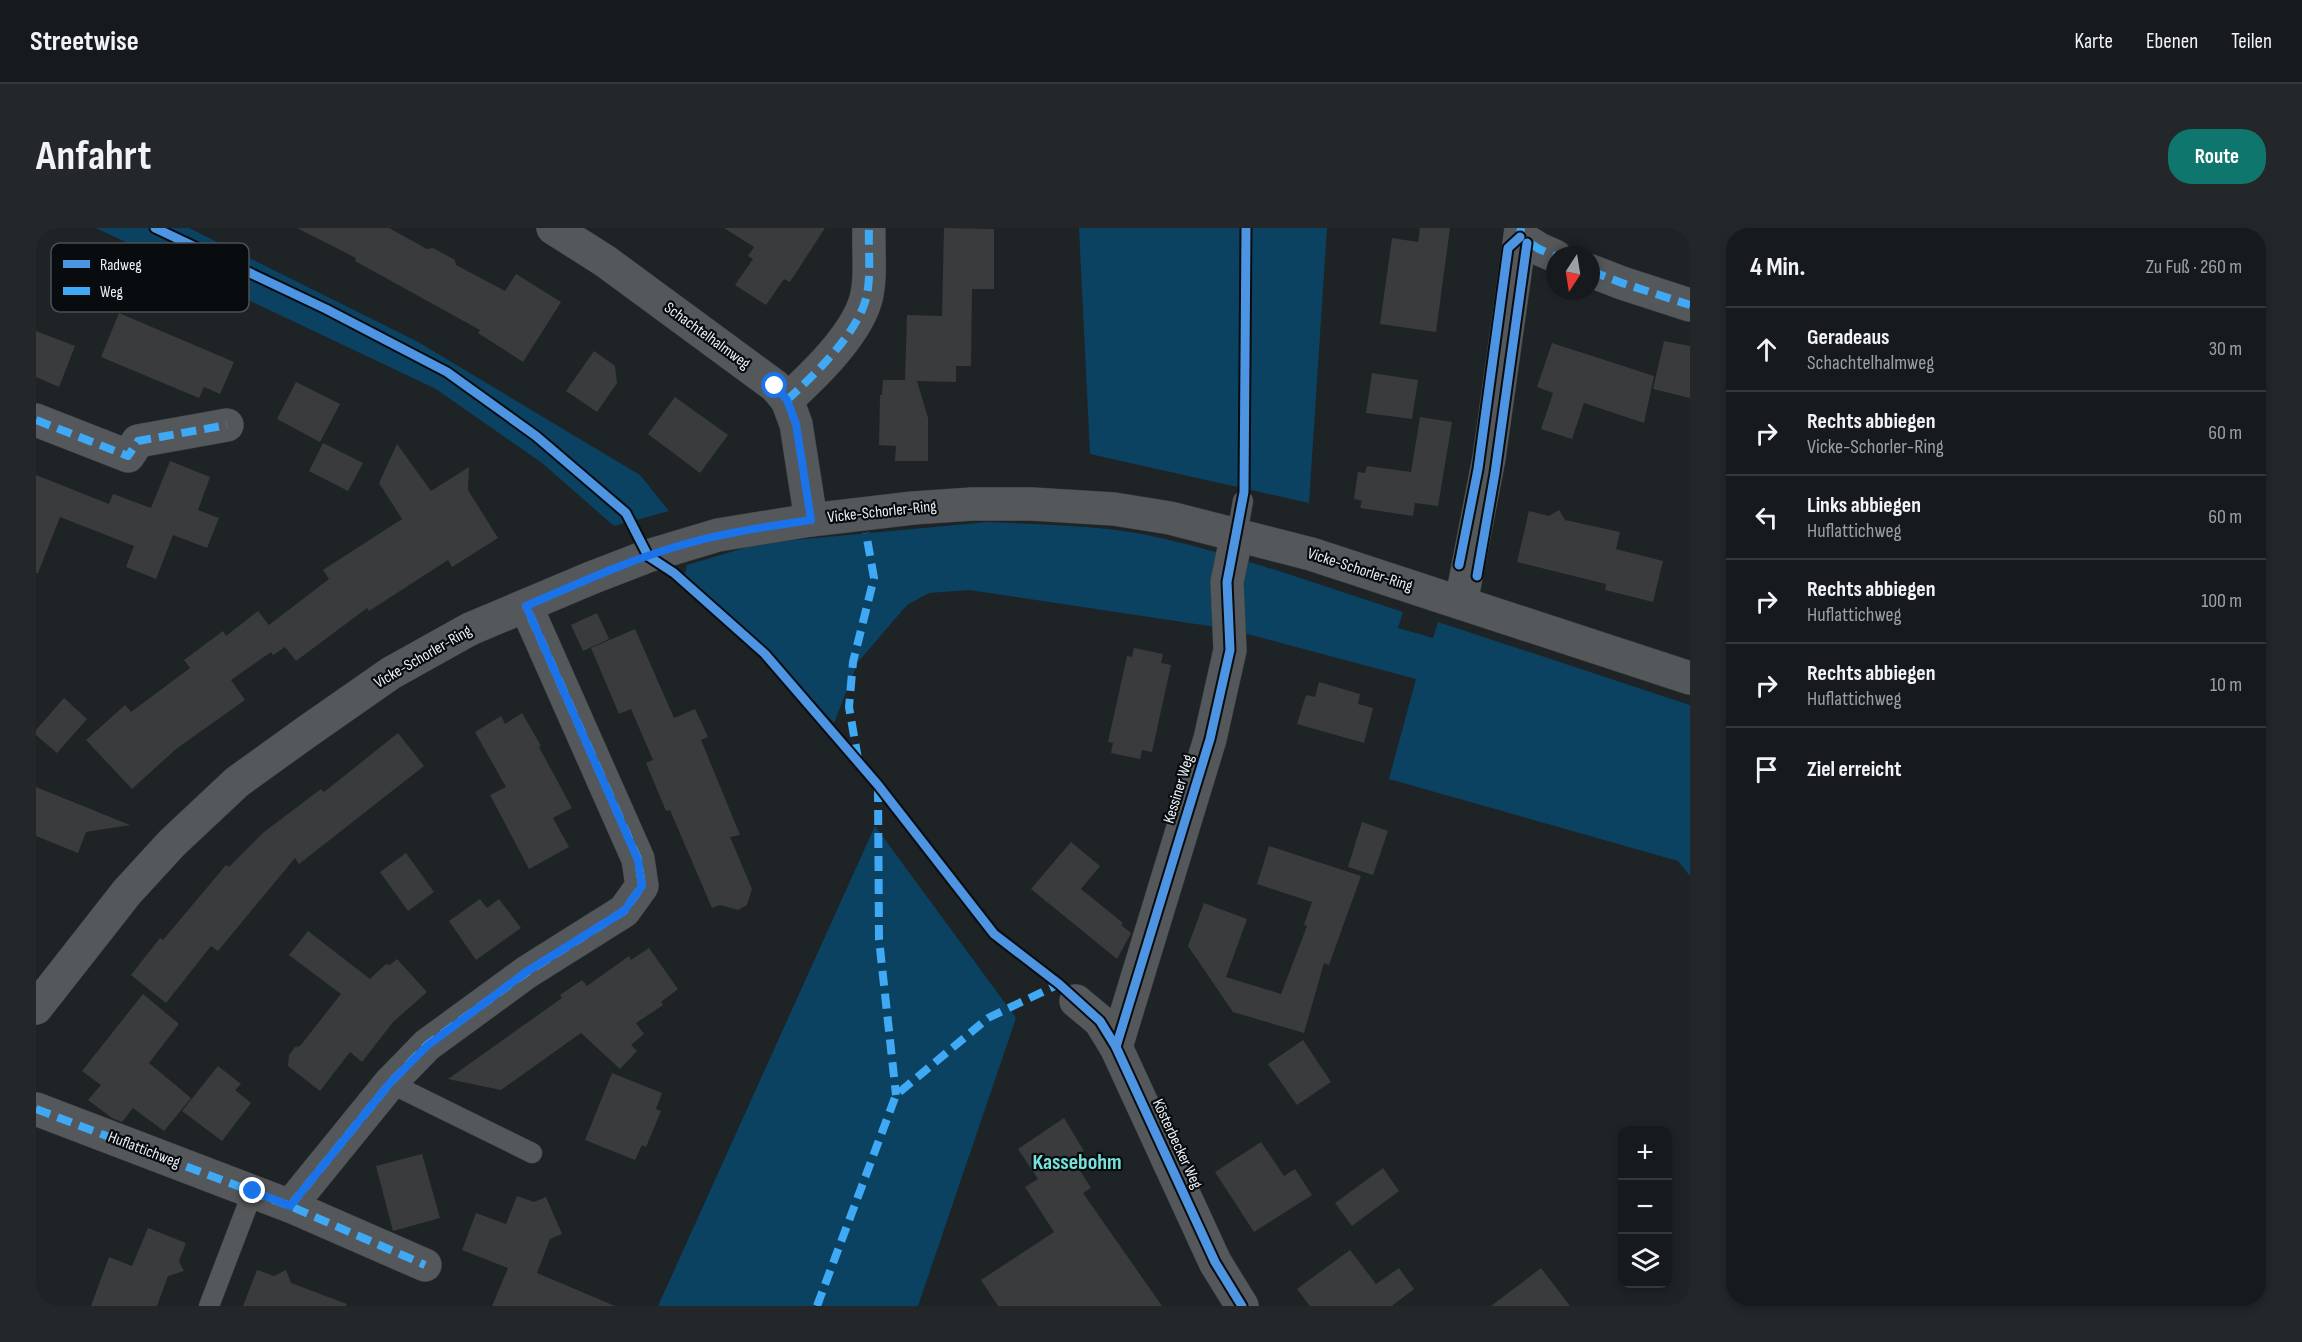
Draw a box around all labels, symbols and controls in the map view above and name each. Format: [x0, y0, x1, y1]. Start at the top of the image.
text: Streetwise [30, 25, 139, 58]
text: Karte [2075, 29, 2113, 54]
text: Ebenen [2146, 29, 2198, 54]
text: Teilen [2231, 29, 2272, 54]
button: Route [2168, 129, 2266, 184]
text: Anfahrt [36, 131, 151, 182]
legend [51, 243, 249, 312]
north arrow [1546, 246, 1600, 300]
text: 4 Min. [1750, 252, 1805, 283]
text: Zu Fuß · 260 m [2146, 255, 2242, 279]
text: Radweg [100, 256, 142, 275]
text: Weg [100, 283, 123, 302]
street label: Schachtelhalmweg [660, 298, 754, 374]
text: Geradeaus [1807, 324, 1890, 351]
icon: ahead [1750, 333, 1783, 366]
text: 30 m [2209, 337, 2242, 361]
text: Schachtelhalmweg [1807, 351, 1934, 375]
route start [761, 372, 787, 398]
text: Rechts abbiegen [1807, 408, 1936, 435]
icon: right [1750, 417, 1783, 450]
text: 60 m [2208, 421, 2242, 445]
text: Vicke-Schorler-Ring [1807, 435, 1944, 459]
text: Links abbiegen [1807, 492, 1921, 519]
street label: Vicke-Schorler-Ring [827, 497, 937, 527]
icon: left [1750, 501, 1783, 534]
text: 60 m [2208, 505, 2242, 529]
text: Huflattichweg [1807, 519, 1902, 543]
street label: Vicke-Schorler-Ring [1305, 544, 1415, 596]
text: Rechts abbiegen [1807, 576, 1936, 603]
icon: right [1750, 585, 1783, 618]
text: 100 m [2201, 589, 2242, 613]
text: Huflattichweg [1807, 603, 1902, 627]
street label: Vicke-Schorler-Ring [371, 621, 475, 693]
text: Rechts abbiegen [1807, 660, 1936, 687]
icon: right [1750, 669, 1783, 702]
text: 10 m [2210, 673, 2242, 697]
text: Huflattichweg [1807, 687, 1902, 711]
street label: Kessiner Weg [1160, 752, 1198, 826]
icon: arrive [1750, 753, 1783, 786]
text: Ziel erreicht [1807, 756, 1902, 783]
street label: Kösterbecker Weg [1148, 1096, 1206, 1192]
map controls [1618, 1126, 1672, 1288]
button: + [1618, 1126, 1672, 1180]
street label: Huflattichweg [105, 1128, 183, 1172]
district label: Kassebohm [1032, 1149, 1122, 1176]
route end [239, 1177, 265, 1203]
button: − [1618, 1180, 1672, 1234]
button: layers [1618, 1234, 1672, 1288]

